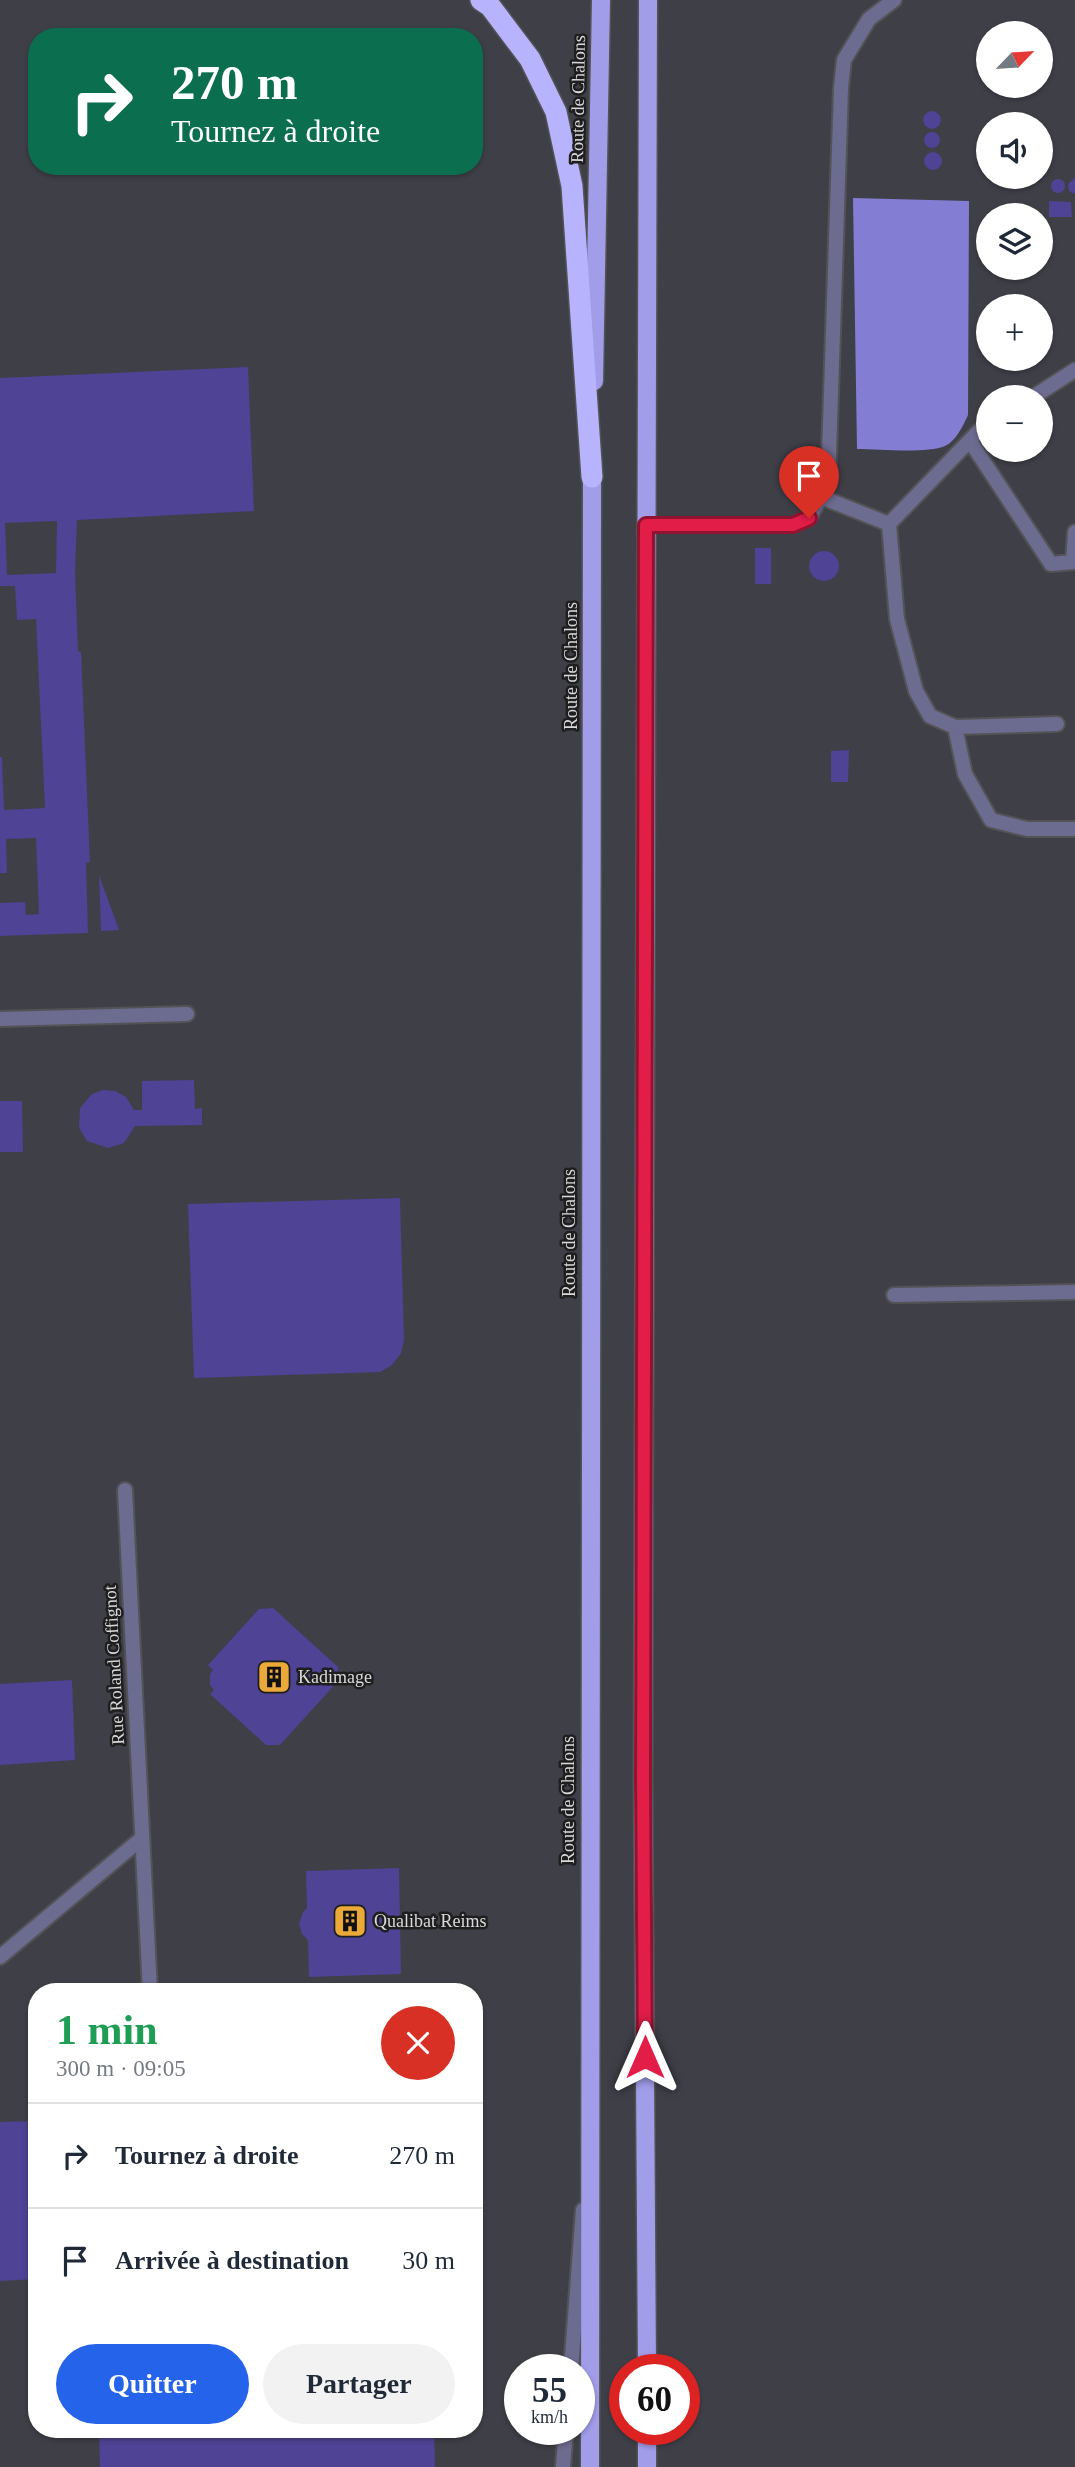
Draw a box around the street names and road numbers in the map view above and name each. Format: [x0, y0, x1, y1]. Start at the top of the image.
street label: Route de Chalons [567, 35, 589, 163]
street label: Route de Chalons [561, 602, 581, 730]
street label: Route de Chalons [559, 1169, 579, 1297]
street label: Rue Roland Coffignot [100, 1585, 128, 1745]
street label: Route de Chalons [558, 1736, 578, 1864]

